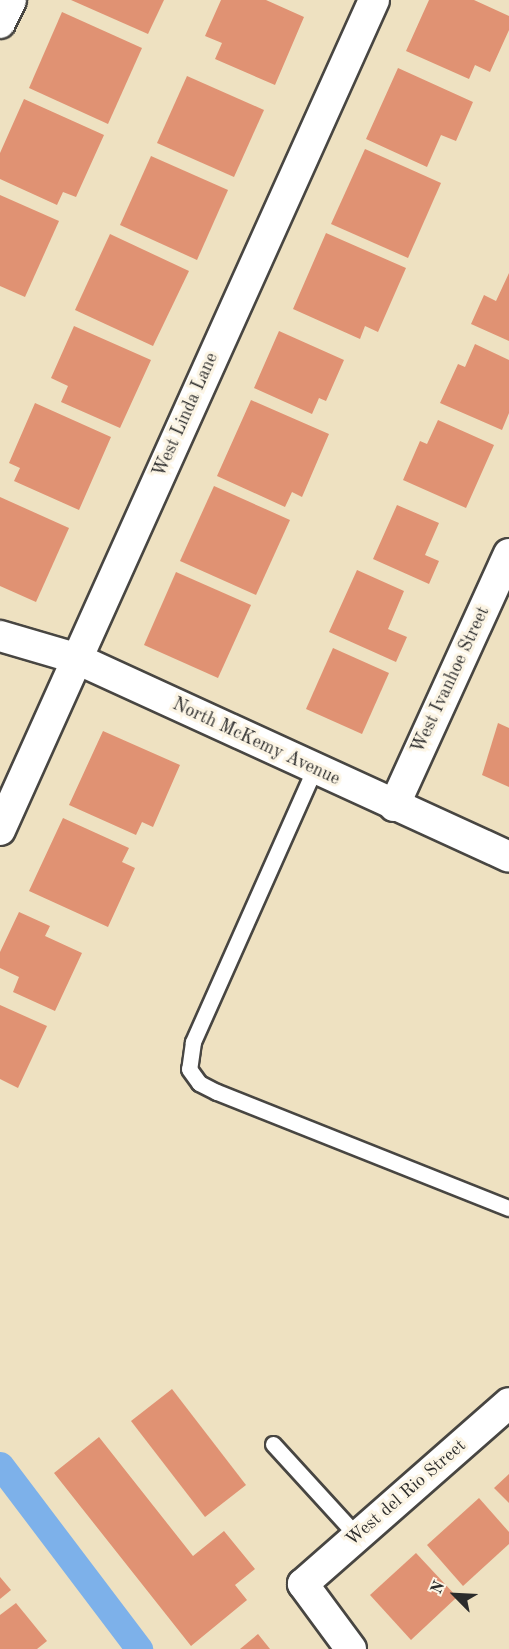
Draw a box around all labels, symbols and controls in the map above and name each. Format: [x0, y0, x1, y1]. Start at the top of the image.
street label: West Linda Lane [149, 349, 223, 481]
street label: West Ivanhoe Street [408, 603, 494, 757]
street label: North McKemy Avenue [169, 694, 343, 790]
street label: West del Rio Street [342, 1435, 470, 1551]
north arrow [425, 1565, 485, 1625]
text: N [429, 1579, 448, 1597]

